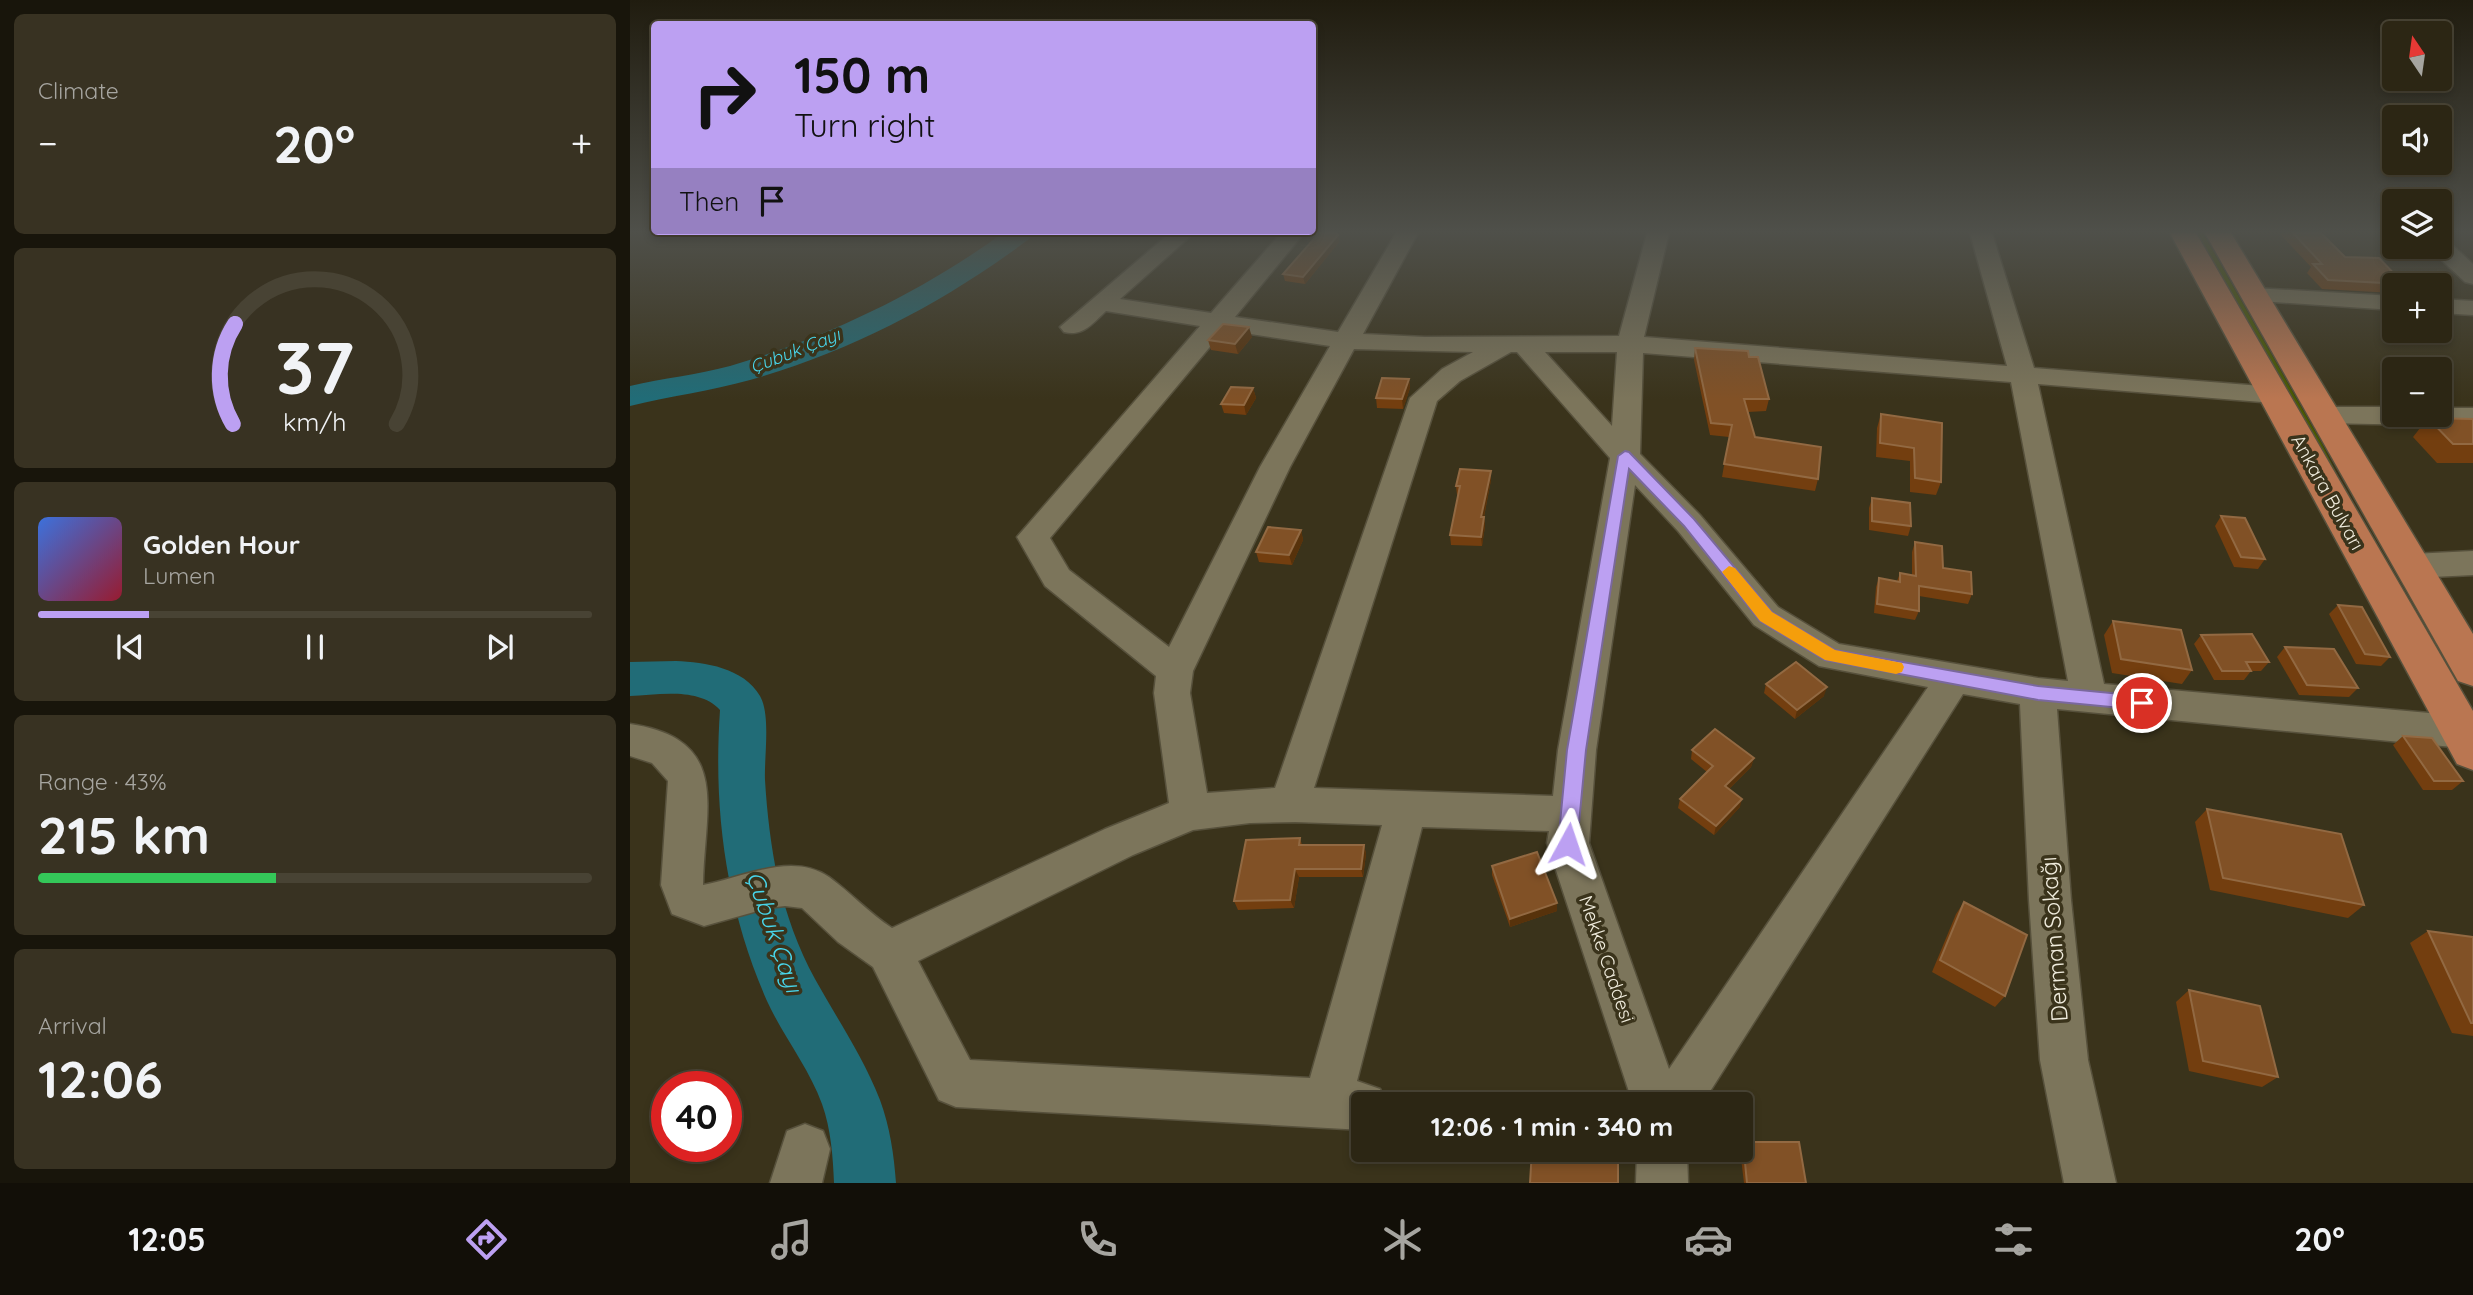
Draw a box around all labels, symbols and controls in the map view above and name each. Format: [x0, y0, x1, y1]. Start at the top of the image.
north arrow [2382, 21, 2452, 91]
map controls [2382, 21, 2452, 427]
text: 150 m [794, 44, 930, 105]
icon: right [679, 49, 770, 140]
text: Climate [38, 76, 119, 105]
text: Turn right [794, 105, 935, 145]
button: sound [2382, 105, 2452, 175]
text: 20° [273, 111, 355, 176]
text: − [38, 119, 58, 167]
text: + [571, 119, 592, 167]
icon: arrive [753, 182, 791, 220]
text: Then [679, 185, 739, 218]
button: layers [2382, 189, 2452, 259]
button: + [2382, 273, 2452, 343]
text: 37 [275, 321, 355, 412]
water label: Çubuk Çayı [747, 322, 844, 378]
button: − [2382, 357, 2452, 427]
text: km/h [283, 405, 347, 436]
street label: Ankara Bulvarı [2286, 430, 2370, 554]
text: Golden Hour [143, 528, 300, 561]
text: Lumen [143, 561, 216, 590]
icon: previous [111, 628, 149, 666]
icon: pause [296, 628, 334, 666]
icon: next [481, 628, 519, 666]
pin [2112, 673, 2172, 733]
icon: arrive [2123, 684, 2161, 722]
text: Range · 43% [38, 767, 167, 796]
text: 215 km [38, 802, 210, 867]
position arrow [1531, 807, 1605, 881]
street label: Derman Sokağı [2033, 856, 2074, 1023]
water label: Çubuk Çayı [740, 867, 810, 998]
street label: Mekke Caddesi [1574, 892, 1640, 1026]
text: Arrival [38, 1011, 107, 1040]
text: 12:06 [38, 1046, 163, 1111]
speed limit sign: 40 [651, 1071, 742, 1162]
text: 12:06 · 1 min · 340 m [1431, 1110, 1673, 1143]
icon: directions [462, 1215, 511, 1264]
icon: music [767, 1215, 816, 1264]
icon: phone [1073, 1215, 1122, 1264]
icon: climate [1378, 1215, 1427, 1264]
icon: car [1684, 1215, 1733, 1264]
icon: filters [1989, 1215, 2038, 1264]
text: 12:05 [128, 1219, 206, 1259]
text: 20° [2294, 1219, 2345, 1259]

